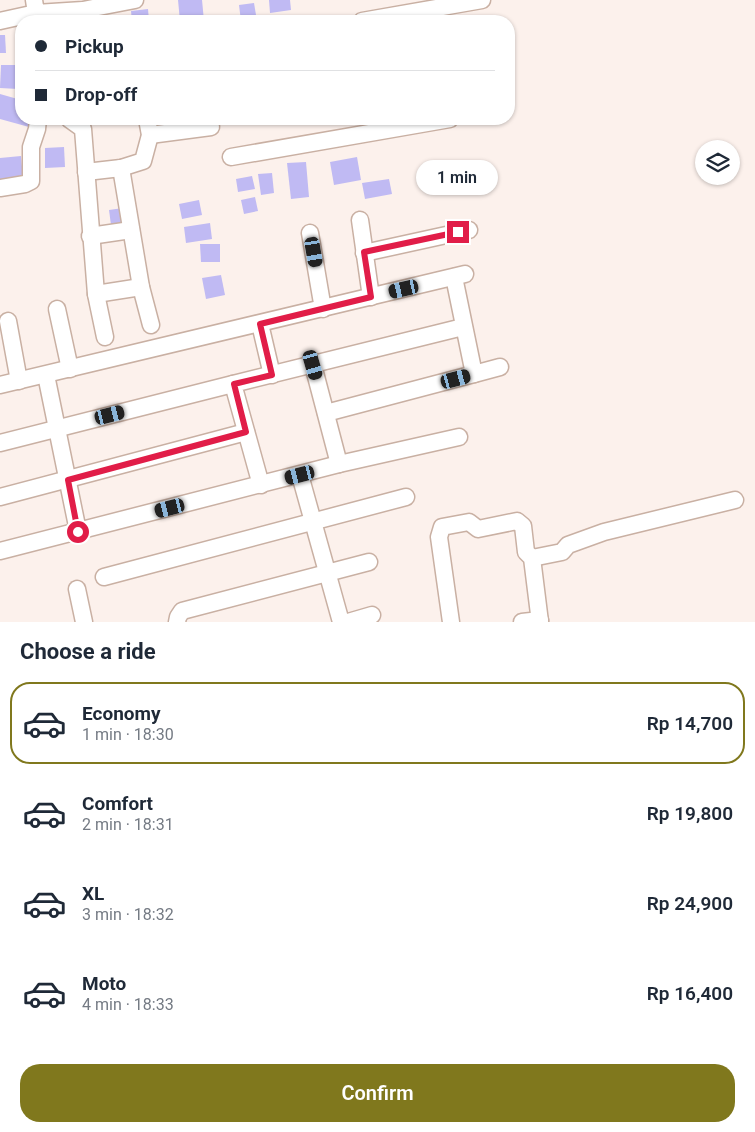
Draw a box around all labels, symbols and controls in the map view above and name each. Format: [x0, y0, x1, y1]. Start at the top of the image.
text: Pickup [65, 35, 124, 58]
text: Drop-off [65, 83, 137, 106]
map controls [695, 140, 740, 185]
button: layers [695, 140, 740, 185]
callout: 1 min [417, 160, 499, 194]
text: 1 min [437, 168, 477, 187]
route end [447, 221, 469, 243]
car [304, 236, 323, 268]
car [387, 278, 420, 300]
car [301, 349, 324, 381]
car [439, 368, 472, 390]
car [93, 404, 126, 426]
car [283, 464, 316, 486]
car [153, 497, 186, 519]
route start [67, 521, 89, 543]
text: Choose a ride [20, 639, 156, 664]
icon: car [22, 701, 67, 746]
text: Economy [82, 702, 161, 725]
text: Rp 14,700 [647, 712, 733, 735]
text: 1 min · 18:30 [82, 725, 174, 744]
icon: car [22, 791, 67, 836]
text: Comfort [82, 792, 153, 815]
text: Rp 19,800 [647, 802, 733, 825]
text: 2 min · 18:31 [82, 815, 174, 834]
icon: car [22, 881, 67, 926]
text: XL [82, 882, 104, 905]
text: Rp 24,900 [647, 892, 733, 915]
text: 3 min · 18:32 [82, 905, 174, 924]
icon: car [22, 971, 67, 1016]
text: Moto [82, 972, 126, 995]
text: Rp 16,400 [647, 982, 733, 1005]
text: 4 min · 18:33 [82, 995, 174, 1014]
button: Confirm [20, 1064, 735, 1122]

